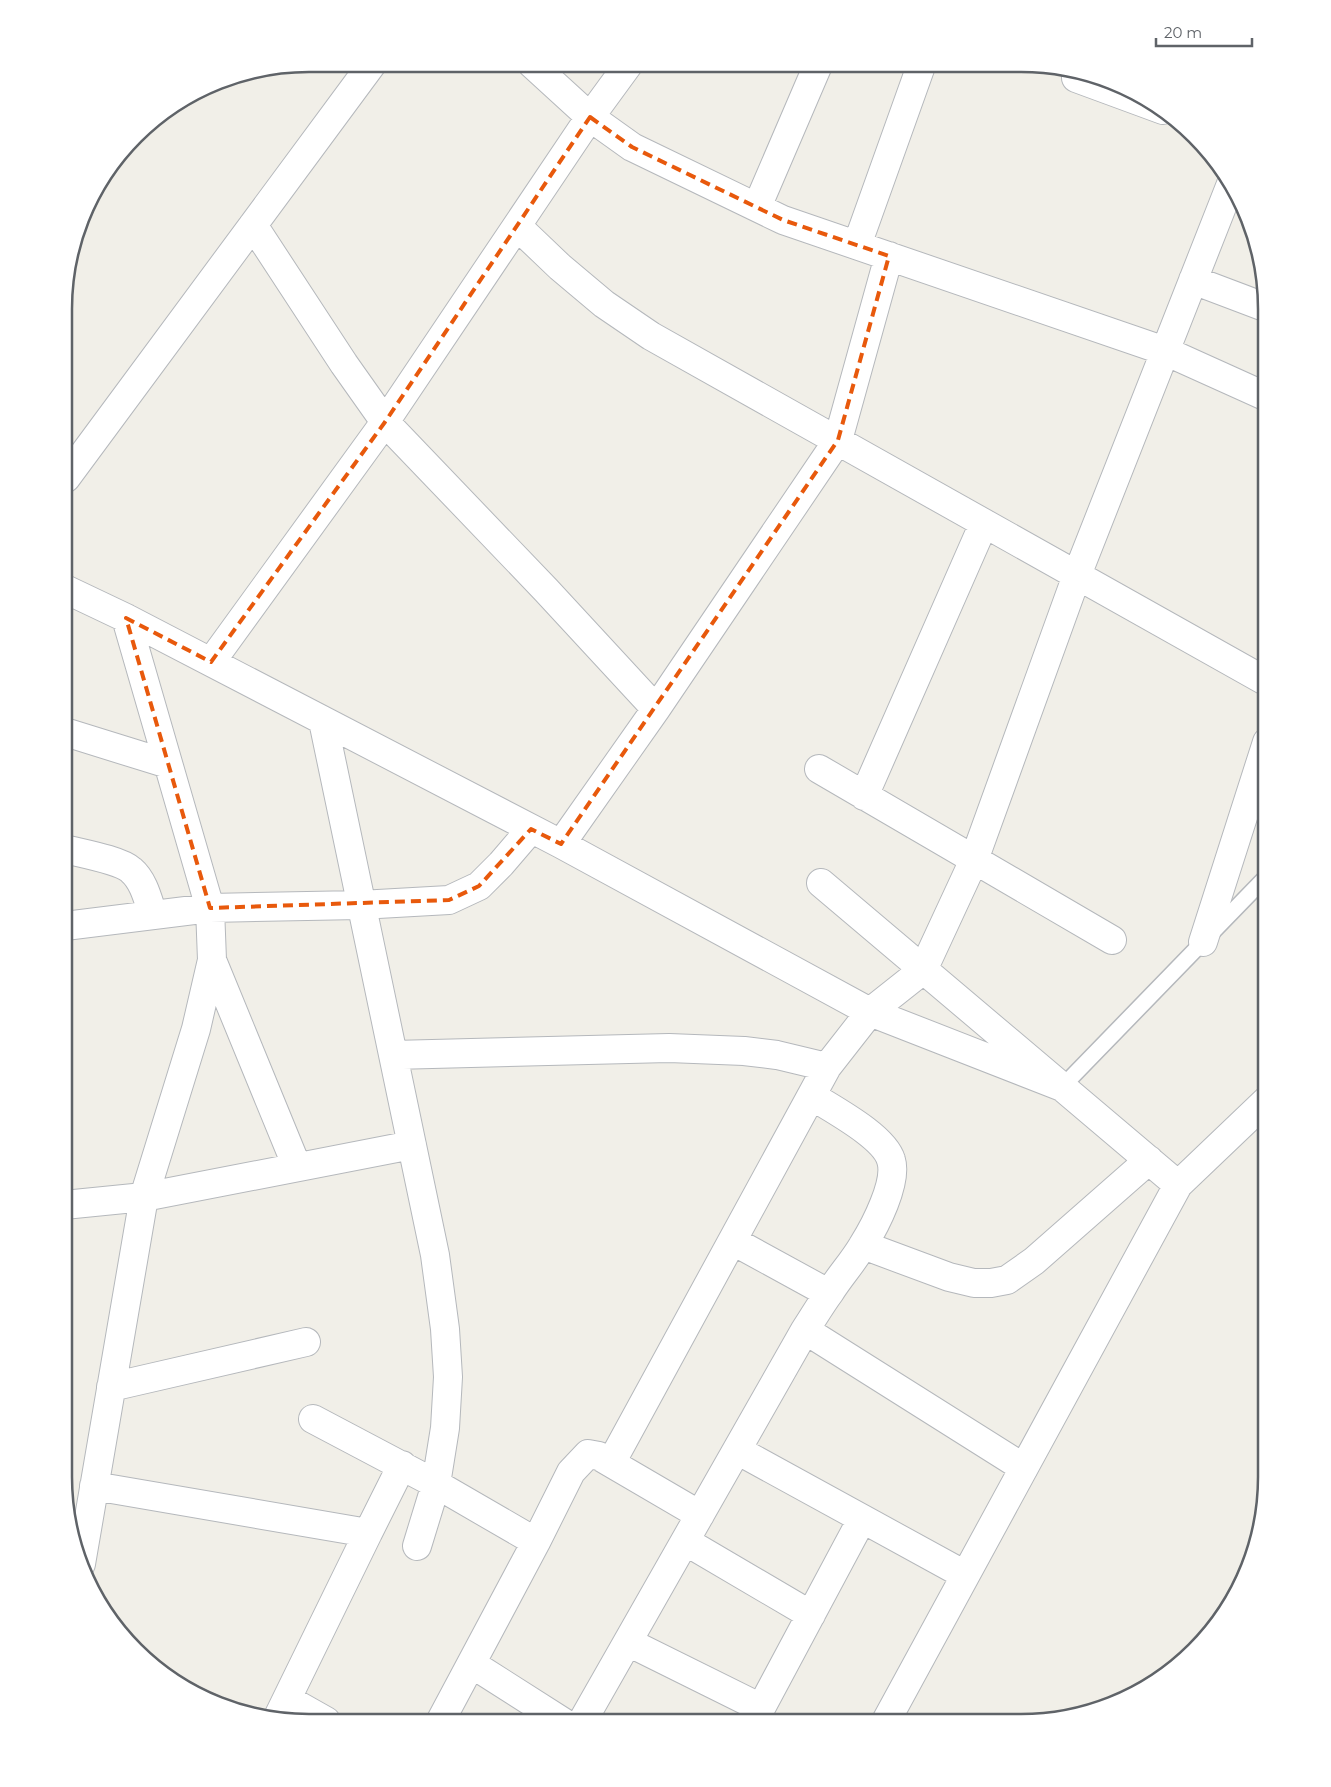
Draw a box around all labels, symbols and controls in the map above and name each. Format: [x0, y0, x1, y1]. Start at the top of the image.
scale bar [1156, 15, 1252, 47]
text: 20 m [1164, 23, 1202, 42]

